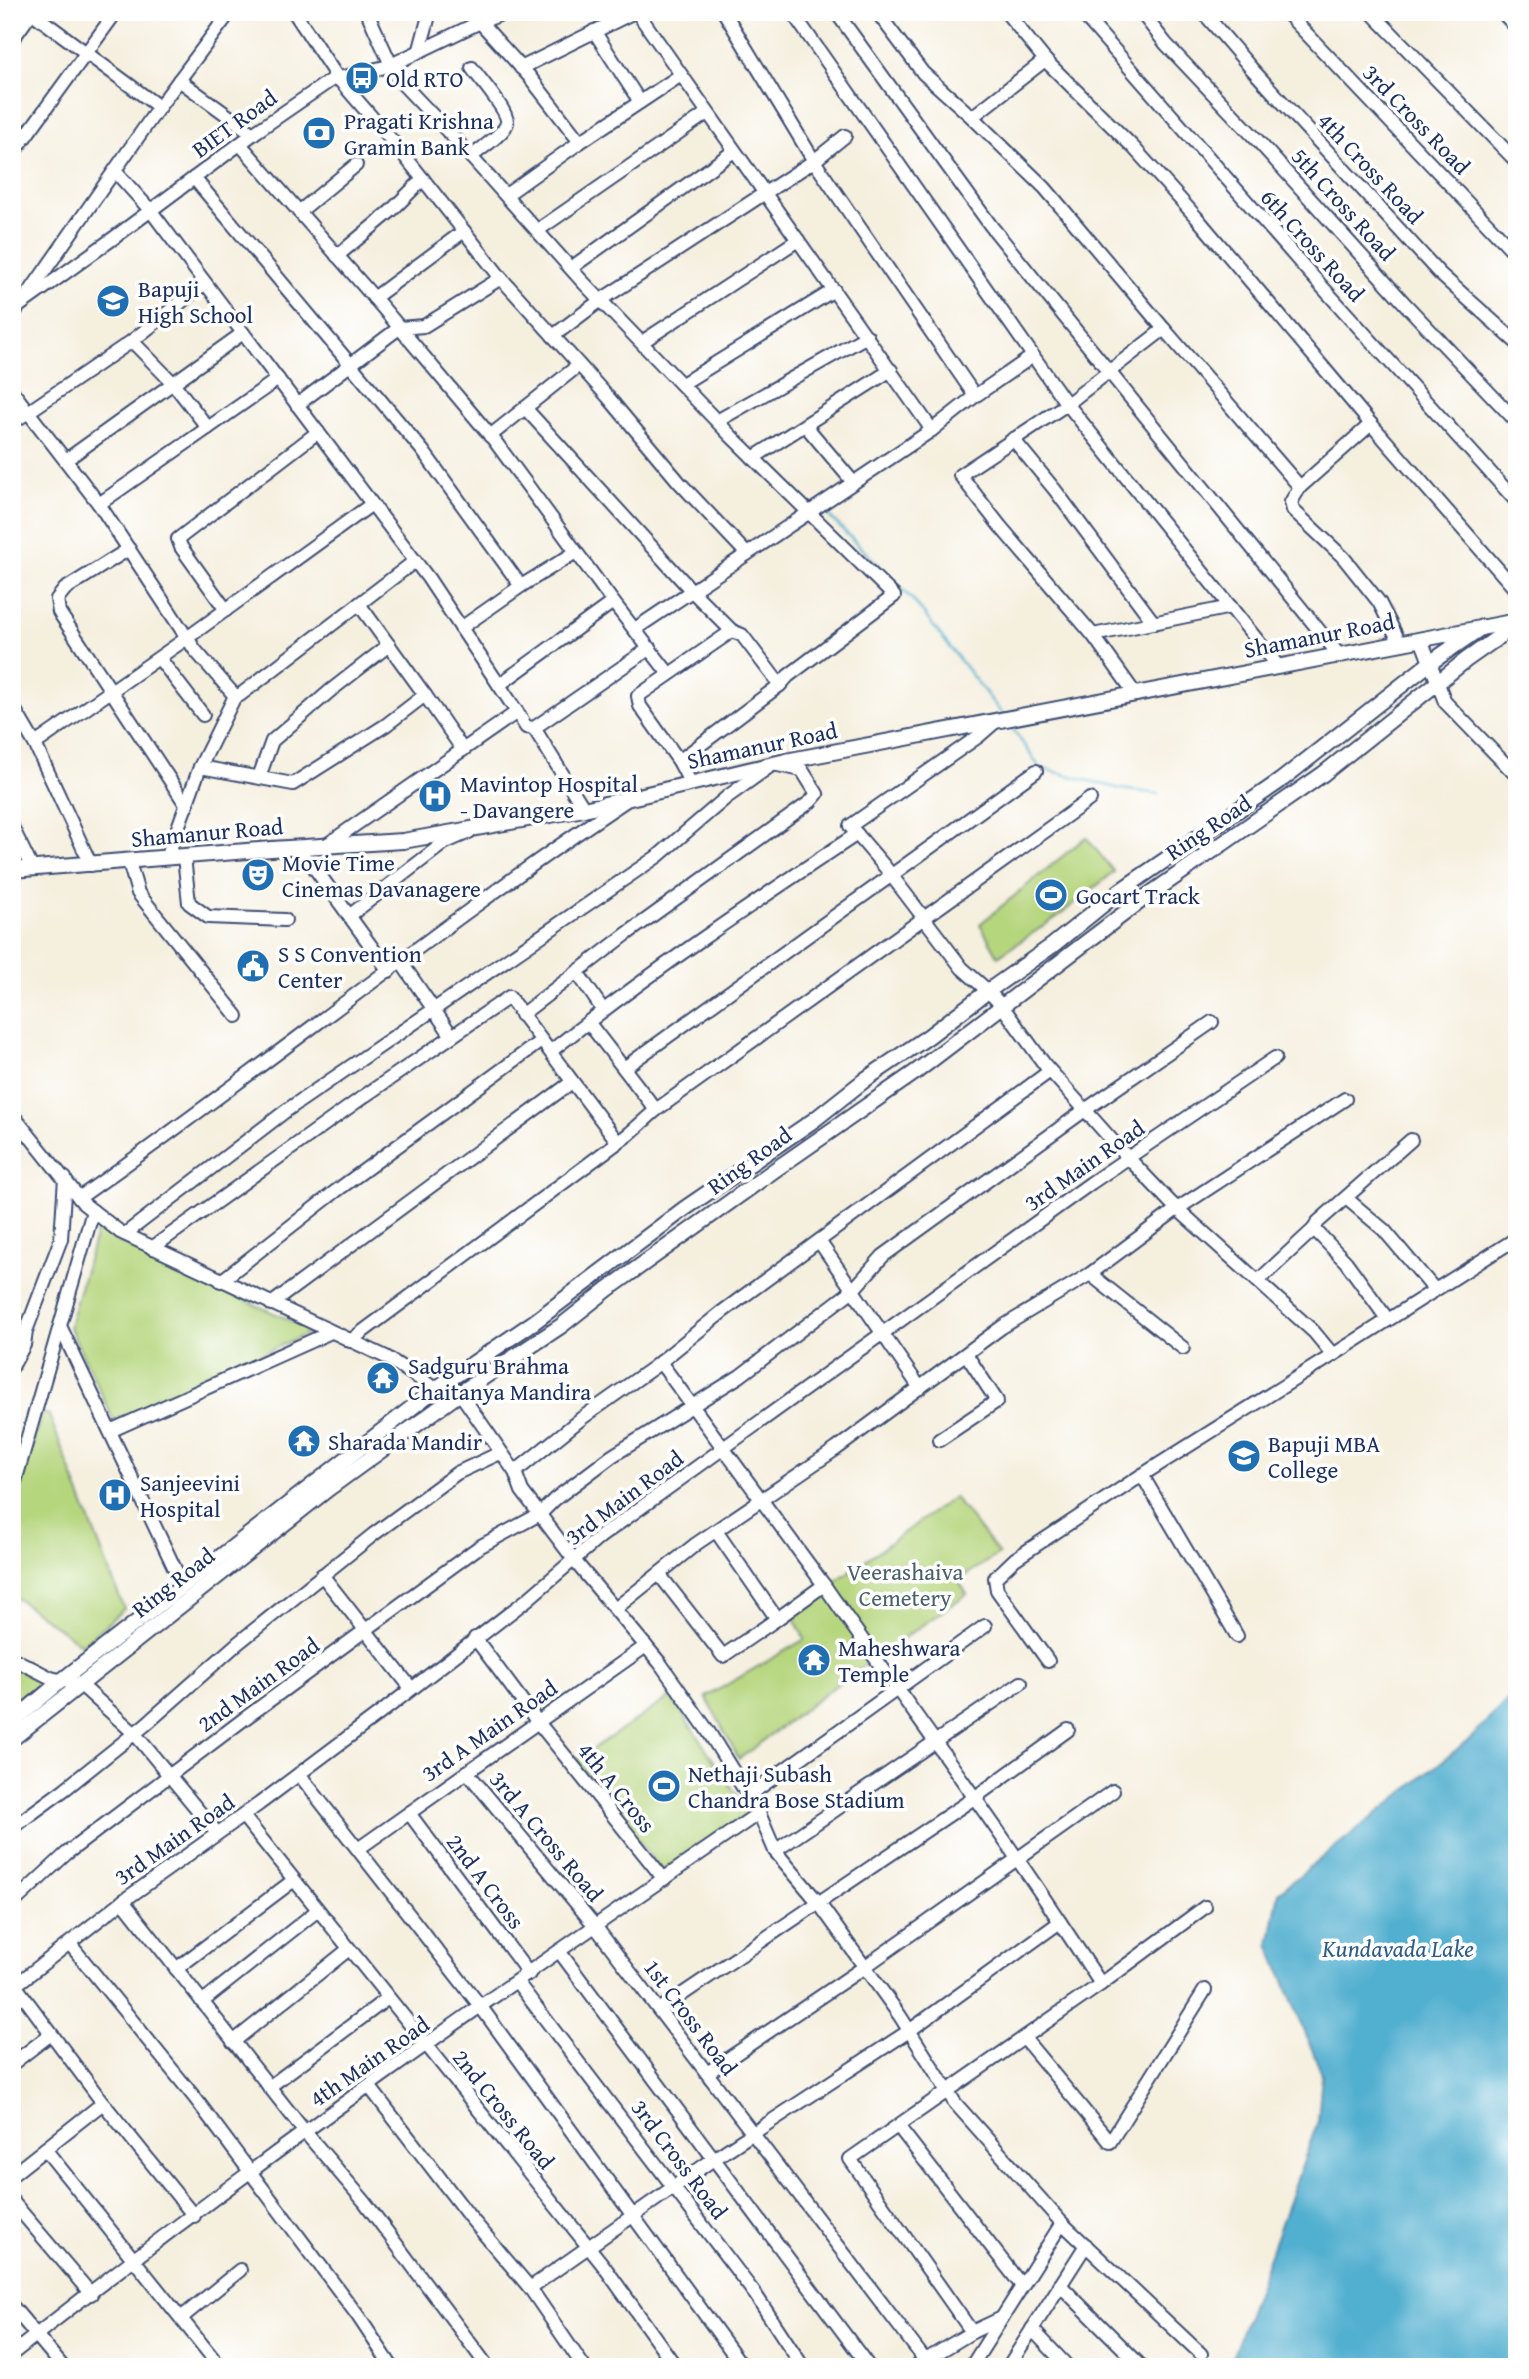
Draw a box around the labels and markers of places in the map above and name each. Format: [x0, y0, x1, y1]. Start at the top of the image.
bus stop icon: Old RTO [343, 59, 381, 97]
place label: Old RTO [386, 62, 463, 95]
place label: Pragati Krishna Gramin Bank [344, 104, 494, 163]
bank icon: Pragati Krishna Gramin Bank [300, 114, 338, 152]
place label: Bapuji High School [138, 272, 253, 331]
school or university icon: Bapuji High School [94, 282, 132, 320]
place label: Mavintop Hospital - Davangere [460, 767, 638, 826]
hospital icon: Mavintop Hospital - Davangere [416, 777, 454, 815]
place label: Movie Time Cinemas Davanagere [282, 846, 481, 905]
theatre icon: Movie Time Cinemas Davanagere [239, 856, 277, 894]
sports icon: Gocart Track [1032, 876, 1070, 914]
place label: Gocart Track [1076, 879, 1200, 912]
place label: S S Convention Center [278, 937, 422, 996]
public building icon: S S Convention Center [234, 947, 272, 985]
place label: Sadguru Brahma Chaitanya Mandira [408, 1349, 591, 1408]
temple icon: Sadguru Brahma Chaitanya Mandira [364, 1359, 402, 1397]
temple icon: Sharada Mandir [285, 1422, 323, 1460]
place label: Sharada Mandir [328, 1425, 483, 1458]
place label: Bapuji MBA College [1268, 1427, 1380, 1486]
school or university icon: Bapuji MBA College [1225, 1437, 1263, 1475]
place label: Sanjeevini Hospital [140, 1466, 240, 1525]
hospital icon: Sanjeevini Hospital [96, 1476, 134, 1514]
place label: Maheshwara Temple [838, 1631, 961, 1690]
temple icon: Maheshwara Temple [795, 1641, 833, 1679]
place label: Nethaji Subash Chandra Bose Stadium [688, 1757, 905, 1816]
sports icon: Nethaji Subash Chandra Bose Stadium [645, 1767, 683, 1805]

